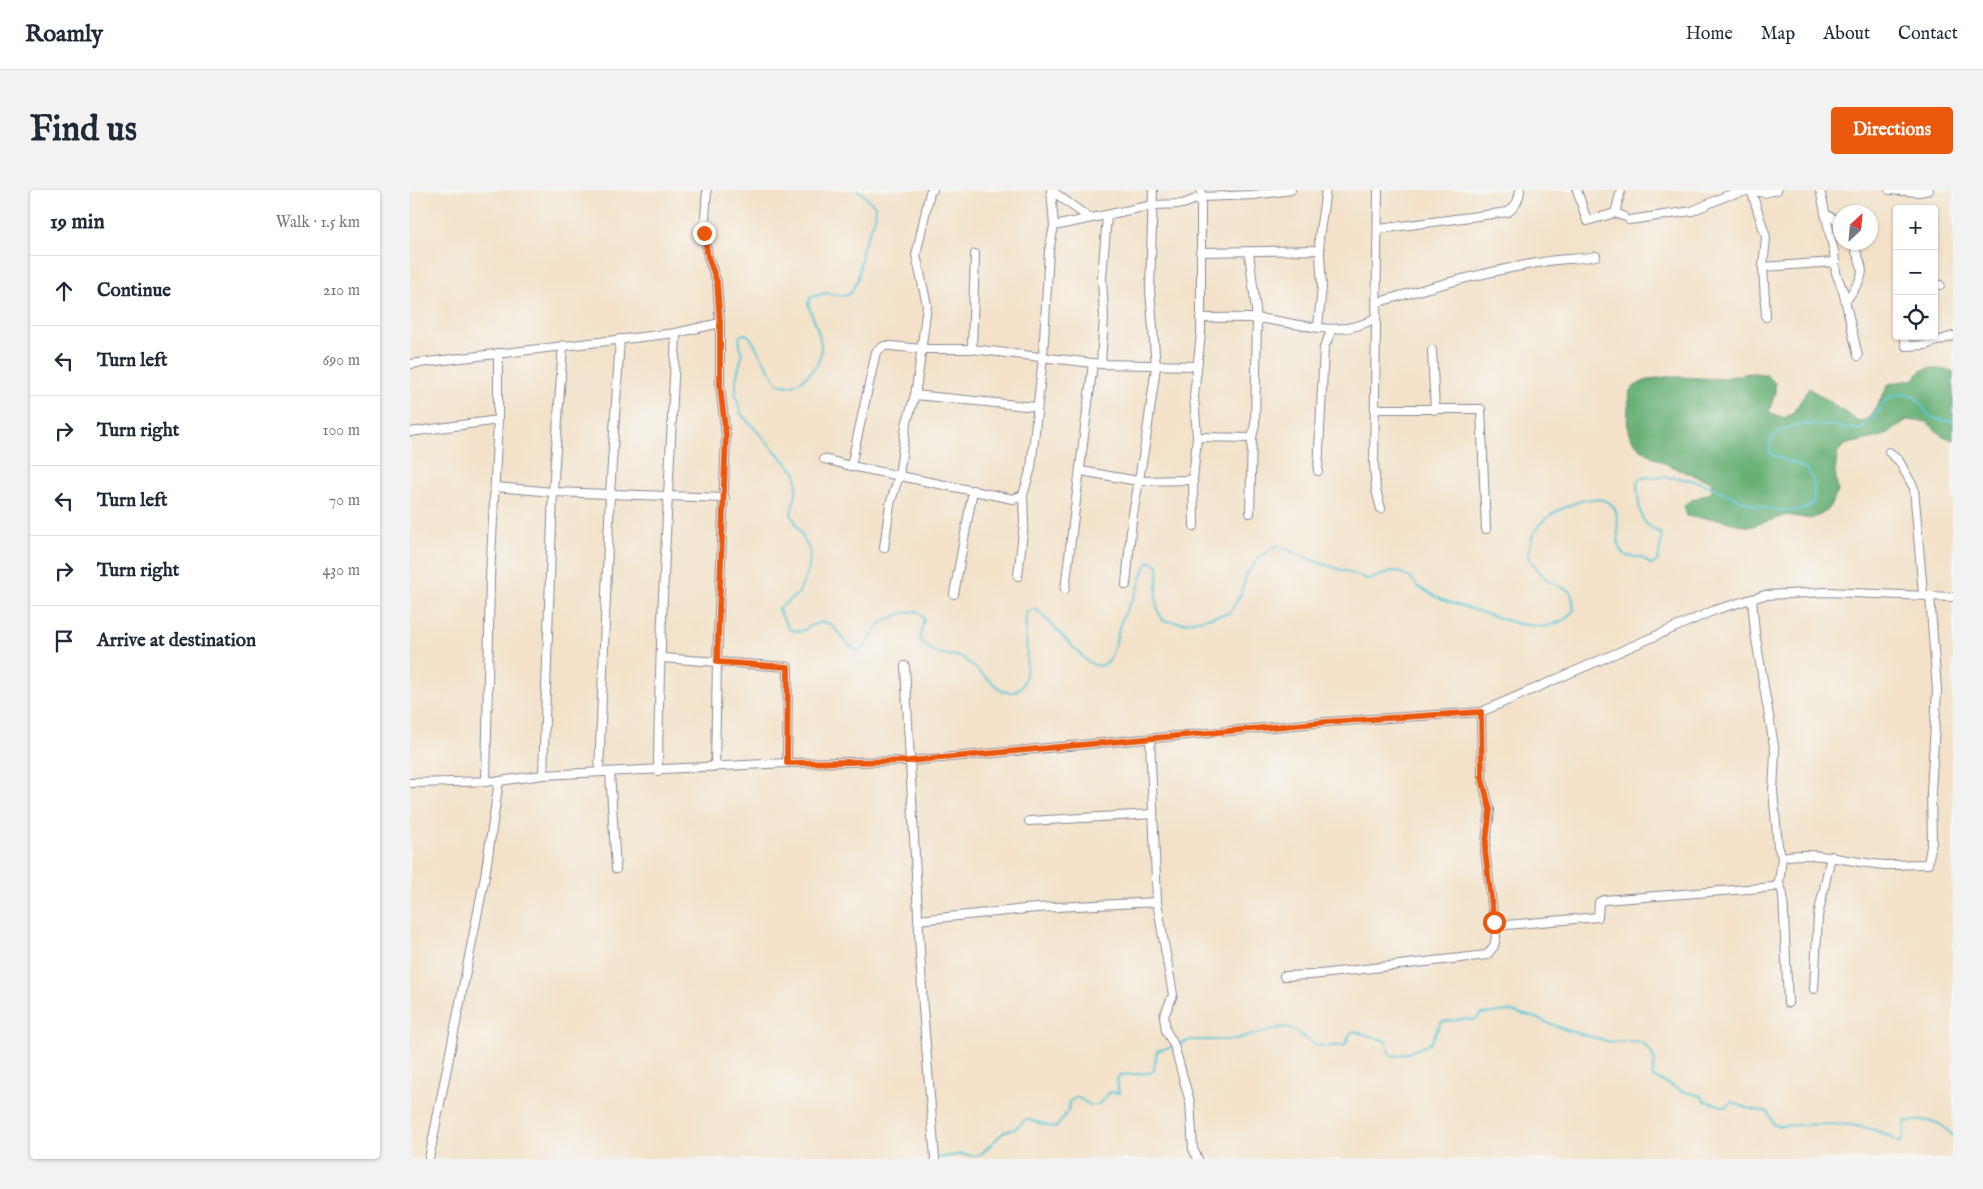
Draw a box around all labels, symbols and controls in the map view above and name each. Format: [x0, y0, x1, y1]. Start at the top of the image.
text: Roamly [25, 19, 103, 50]
text: Home [1686, 23, 1733, 46]
text: Map [1761, 23, 1795, 46]
text: About [1823, 23, 1870, 46]
text: Contact [1898, 23, 1958, 46]
button: Directions [1831, 107, 1953, 154]
text: Find us [30, 108, 137, 153]
north arrow [1833, 205, 1878, 250]
map controls [1893, 205, 1938, 340]
button: + [1893, 205, 1938, 250]
text: 19 min [50, 209, 105, 236]
text: Walk · 1.5 km [276, 213, 360, 233]
route end [693, 222, 716, 245]
button: − [1893, 250, 1938, 295]
icon: ahead [50, 277, 78, 305]
text: Continue [97, 279, 171, 303]
text: 210 m [323, 281, 360, 301]
button: locate [1893, 295, 1938, 340]
icon: left [50, 347, 78, 375]
text: Turn left [97, 349, 168, 373]
text: 690 m [323, 351, 360, 371]
icon: right [50, 417, 78, 445]
text: Turn right [97, 419, 179, 443]
text: 100 m [323, 421, 360, 441]
icon: left [50, 487, 78, 515]
text: Turn left [97, 489, 168, 513]
text: 70 m [329, 491, 360, 511]
icon: right [50, 557, 78, 585]
text: Turn right [97, 559, 179, 583]
text: 430 m [322, 561, 360, 581]
icon: arrive [50, 627, 78, 655]
text: Arrive at destination [97, 629, 256, 653]
route start [1483, 911, 1506, 934]

